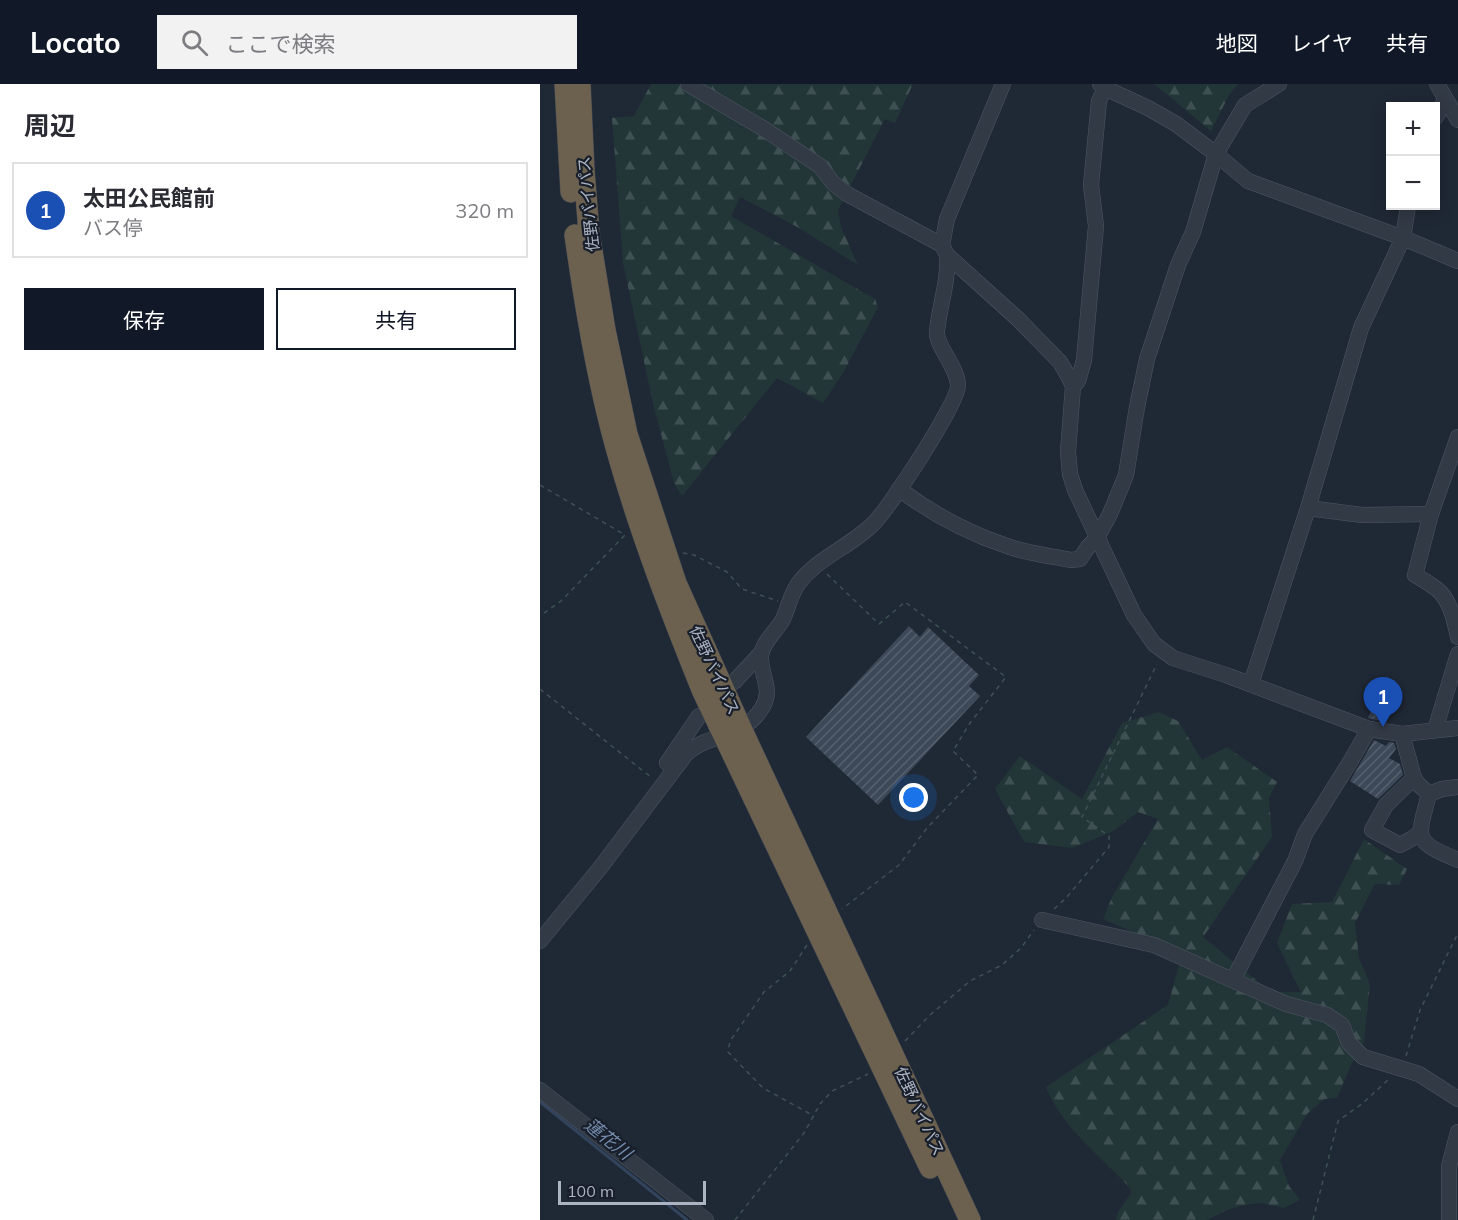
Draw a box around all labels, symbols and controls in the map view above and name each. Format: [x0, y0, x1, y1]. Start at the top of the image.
search box [157, 15, 577, 69]
text: Locato [30, 25, 121, 60]
icon: search [178, 26, 211, 59]
text: ここで検索 [226, 30, 336, 58]
text: 地図 [1216, 30, 1258, 56]
text: レイヤ [1291, 30, 1353, 56]
text: 共有 [1386, 30, 1428, 56]
map controls [1386, 102, 1440, 210]
button: + [1386, 102, 1440, 156]
text: 周辺 [24, 109, 76, 142]
street label: 佐野バイパス [573, 155, 603, 253]
button: − [1386, 156, 1440, 210]
text: 太田公民館前 [83, 184, 215, 212]
text: 1 [40, 198, 52, 223]
text: 320 m [455, 198, 514, 223]
text: バス停 [83, 215, 143, 240]
button: 保存 [24, 288, 264, 350]
button: 共有 [276, 288, 516, 350]
street label: 佐野バイパス [686, 622, 744, 718]
pin: 1 [1364, 678, 1402, 727]
your location [899, 783, 928, 812]
street label: 佐野バイパス [891, 1063, 949, 1159]
water label: 蓮花川 [580, 1113, 638, 1166]
scale bar [558, 1178, 706, 1206]
text: 100 m [567, 1181, 614, 1201]

